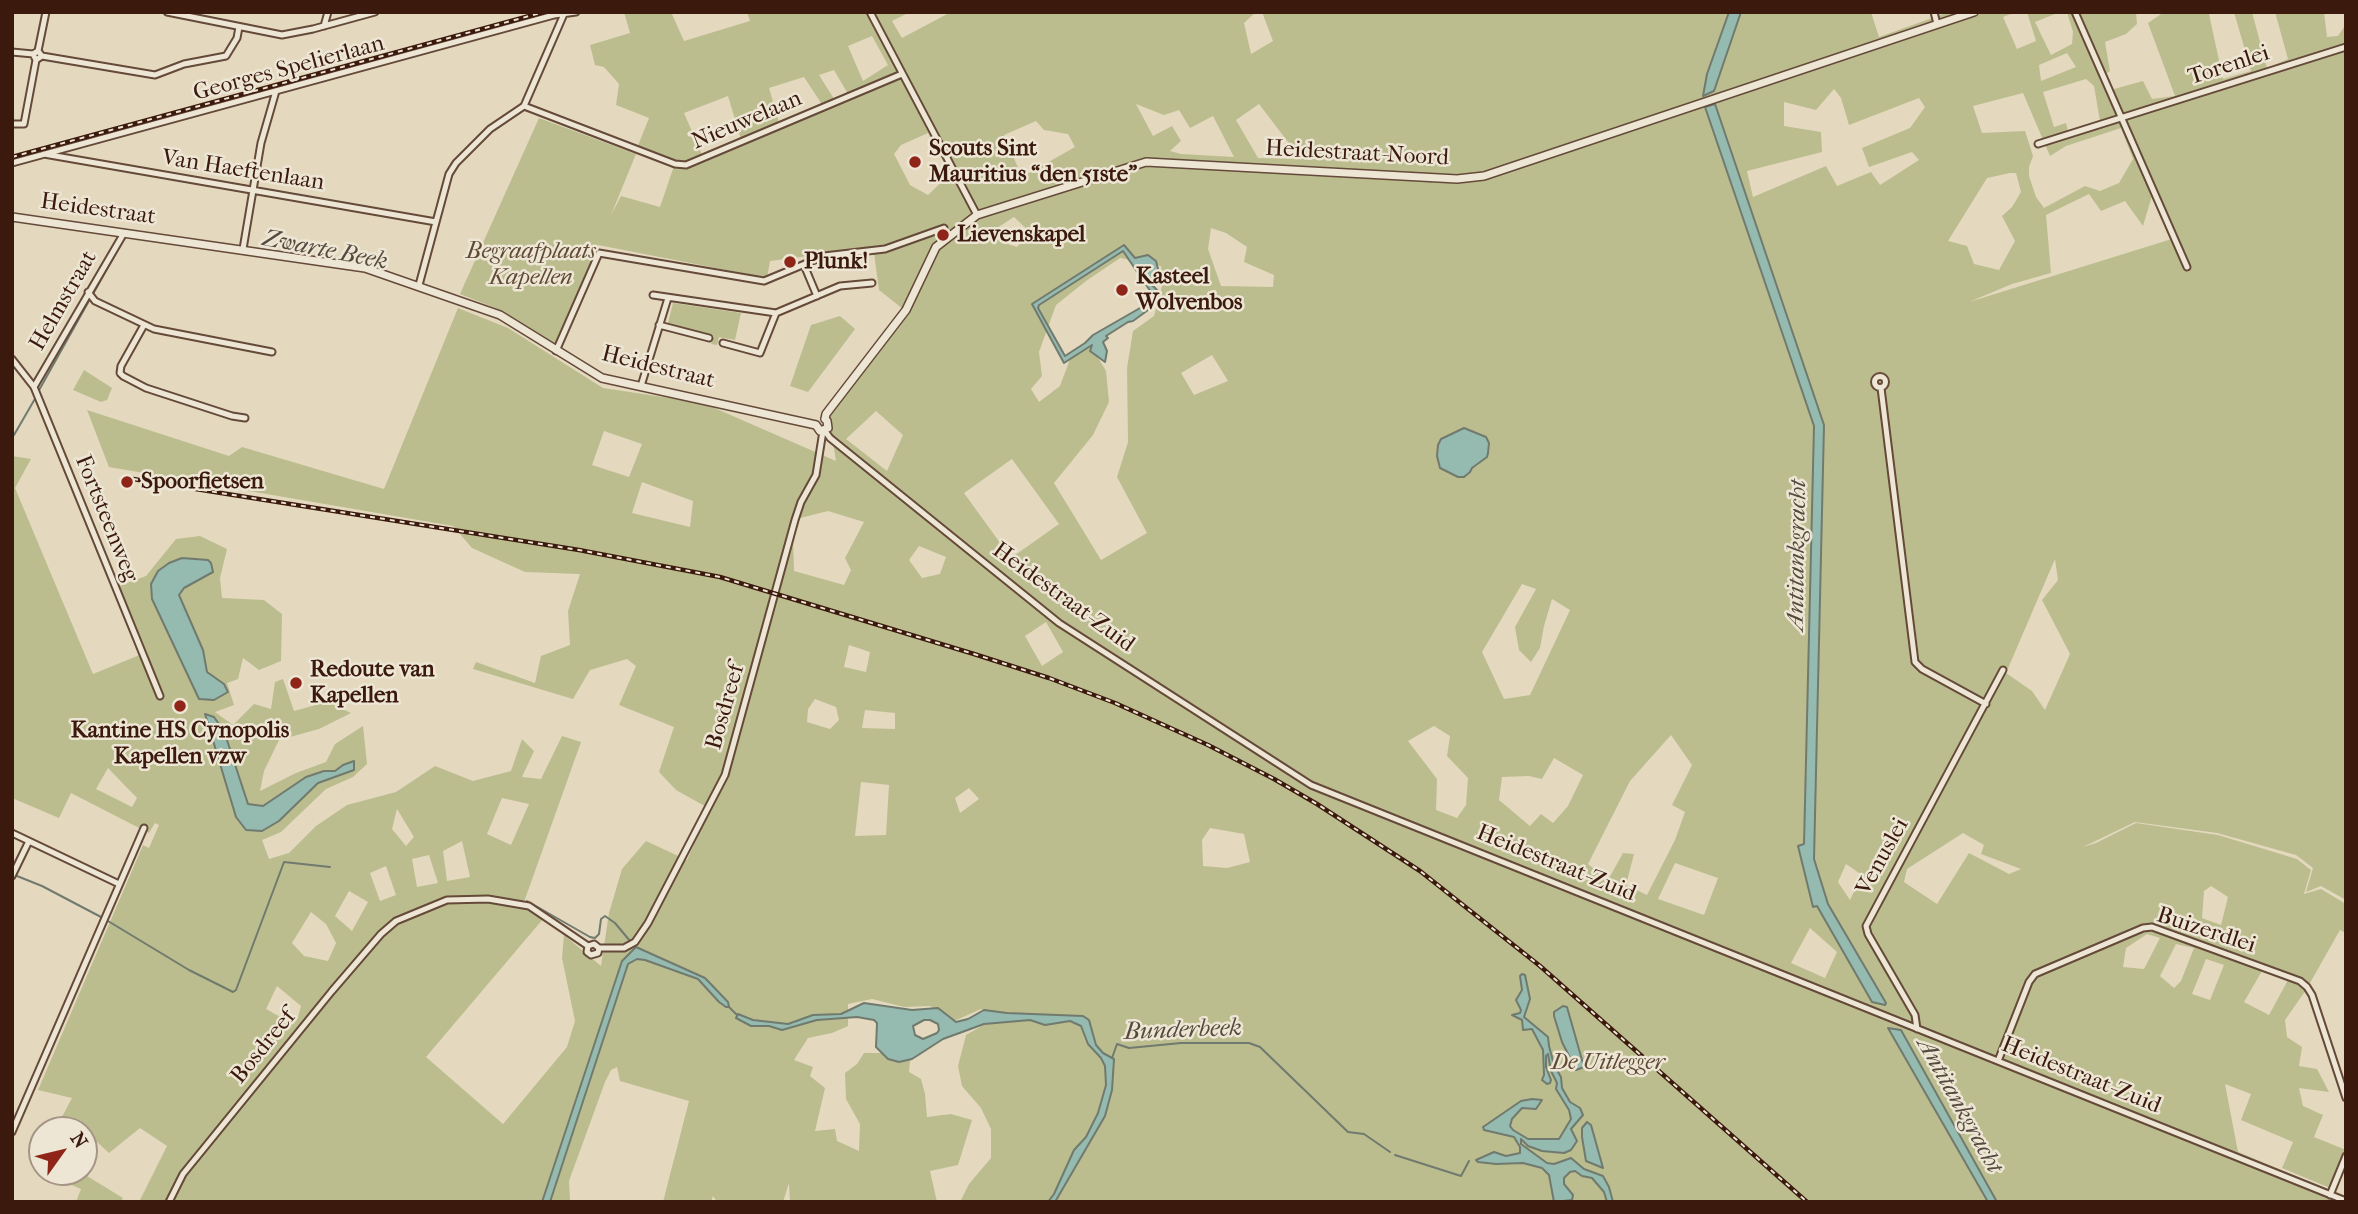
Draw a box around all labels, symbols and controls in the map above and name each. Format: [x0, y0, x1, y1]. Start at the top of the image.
street label: Georges Spelierlaan [190, 30, 388, 108]
street label: Torenlei [2185, 40, 2273, 92]
street label: Nieuwelaan [688, 85, 806, 157]
place label: Scouts Sint Mauritius “den 51ste” [929, 135, 1137, 189]
street label: Heidestraat-Noord [1264, 135, 1450, 173]
street label: Van Haeftenlaan [160, 145, 326, 197]
marker: Scouts Sint Mauritius “den 51ste” [907, 154, 923, 170]
street label: Heidestraat [39, 188, 157, 232]
place label: Lievenskapel [957, 221, 1085, 249]
water label: Zwarte Beek [260, 225, 390, 277]
marker: Lievenskapel [935, 227, 951, 243]
park label: Begraafplaats Kapellen [466, 238, 596, 292]
street label: Helmstraat [24, 246, 104, 356]
place label: Plunk! [804, 248, 868, 276]
marker: Plunk! [782, 254, 798, 270]
place label: Kasteel Wolvenbos [1136, 263, 1242, 317]
marker: Kasteel Wolvenbos [1114, 282, 1130, 298]
street label: Heidestraat [598, 341, 718, 395]
street label: Fortsteenweg [68, 451, 144, 587]
place label: Spoorfietsen [141, 468, 264, 496]
marker: Spoorfietsen [119, 474, 135, 490]
water label: Antitankgracht [1782, 479, 1814, 631]
street label: Heidestraat-Zuid [986, 537, 1140, 659]
place label: Redoute van Kapellen [310, 656, 434, 710]
street label: Bosdreef [701, 661, 751, 753]
marker: Redoute van Kapellen [288, 675, 304, 691]
marker: Kantine HS Cynopolis Kapellen vzw [172, 698, 188, 714]
place label: Kantine HS Cynopolis Kapellen vzw [71, 717, 289, 771]
street label: Venuslei [1851, 814, 1915, 900]
street label: Heidestraat-Zuid [1472, 819, 1640, 909]
street label: Buizerdlei [2153, 902, 2259, 960]
street label: Bosdreef [226, 1004, 302, 1090]
water label: Bunderbeek [1124, 1015, 1242, 1047]
street label: Heidestraat-Zuid [1997, 1031, 2165, 1121]
water label: Antitankgracht [1910, 1033, 2008, 1179]
park label: De Uitlegger [1551, 1049, 1665, 1077]
north arrow [28, 1116, 98, 1186]
text: N [66, 1128, 92, 1152]

